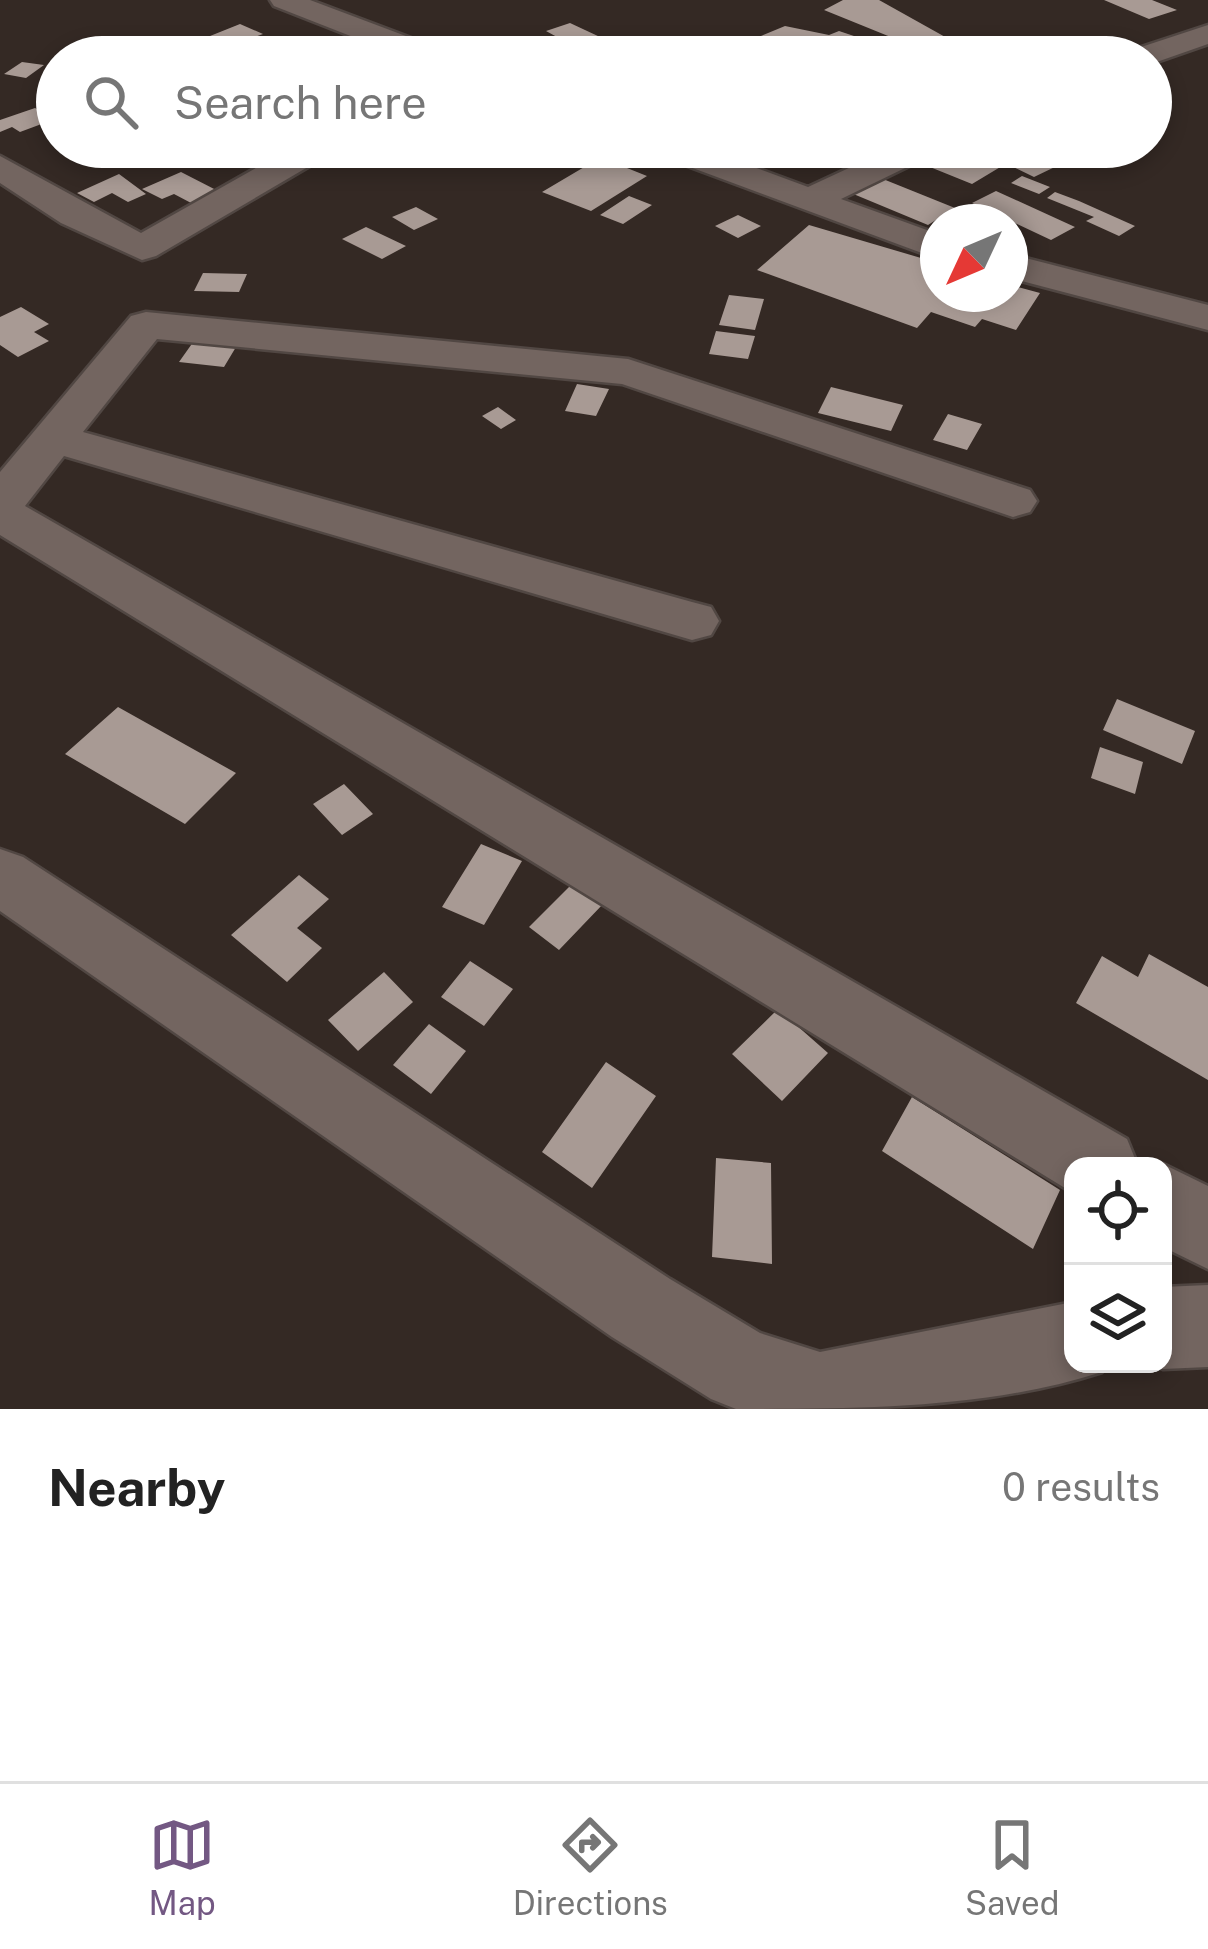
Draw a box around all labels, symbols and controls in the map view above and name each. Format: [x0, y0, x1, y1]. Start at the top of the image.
search box [36, 36, 1172, 168]
icon: search [78, 69, 144, 135]
text: Search here [174, 76, 427, 129]
north arrow [920, 204, 1028, 312]
map controls [1064, 1157, 1172, 1373]
button: locate [1064, 1157, 1172, 1265]
button: layers [1064, 1265, 1172, 1373]
text: Nearby [48, 1458, 225, 1517]
text: 0 results [1002, 1464, 1160, 1510]
tab: Map [149, 1812, 216, 1922]
tab: Directions [513, 1812, 668, 1922]
tab: Saved [965, 1812, 1059, 1922]

